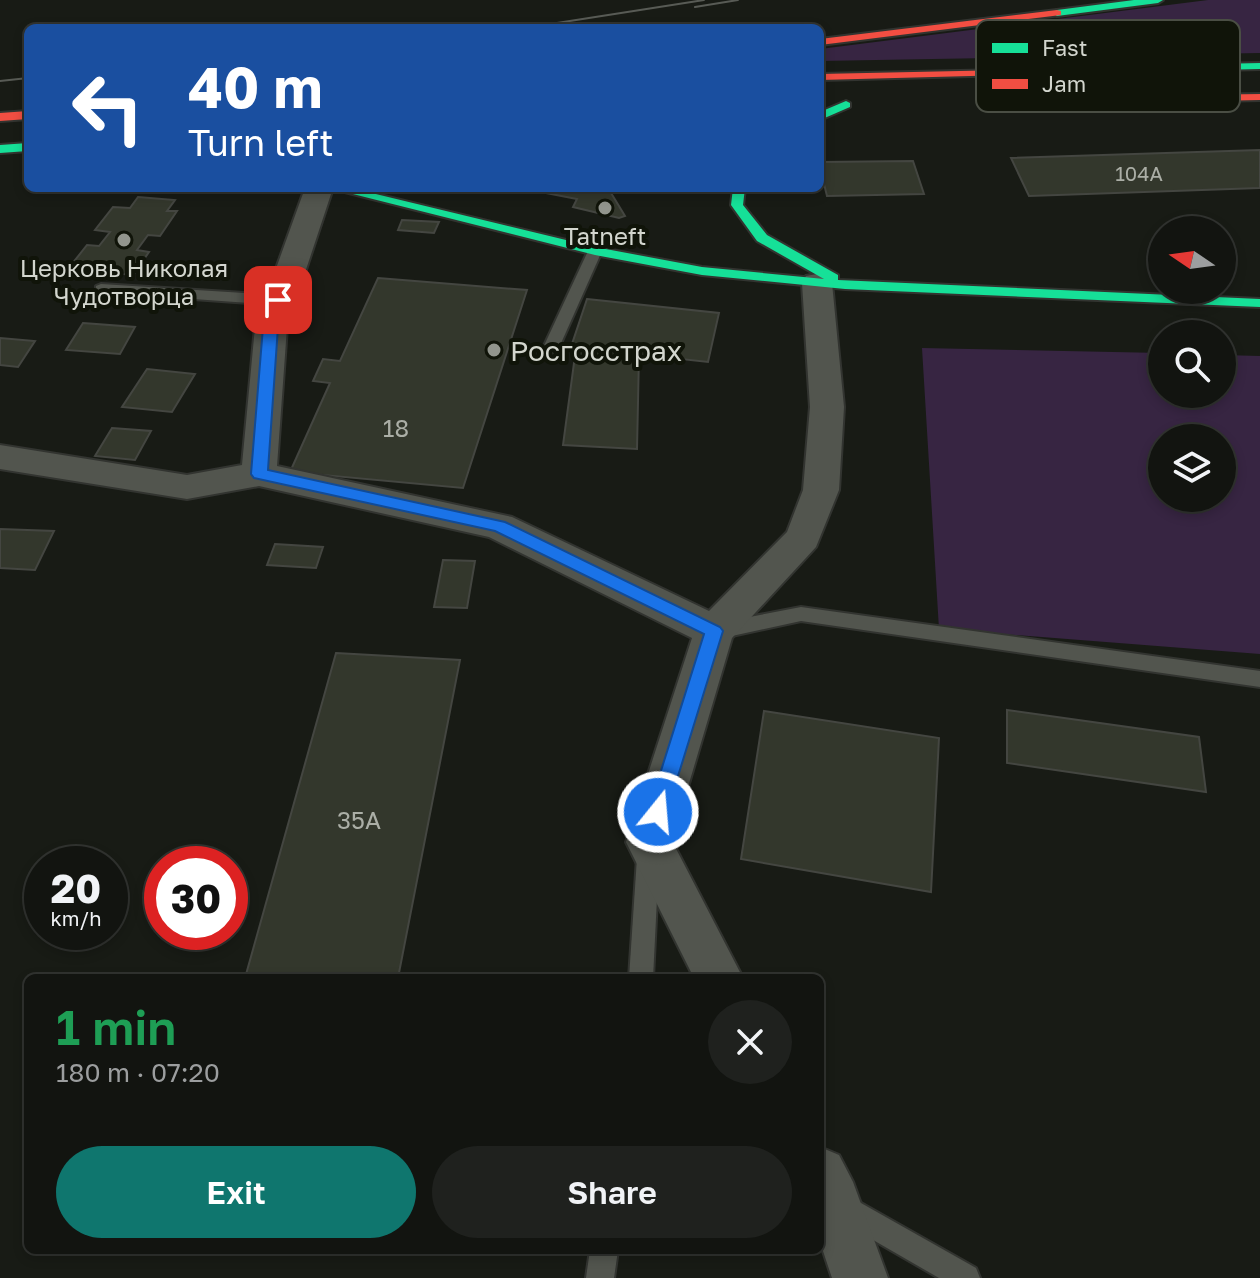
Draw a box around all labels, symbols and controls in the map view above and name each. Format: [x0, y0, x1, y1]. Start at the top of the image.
legend [976, 20, 1240, 112]
text: Fast [1042, 34, 1088, 61]
text: 40 m [188, 53, 322, 120]
icon: left [56, 56, 160, 160]
text: Jam [1042, 70, 1086, 97]
text: Turn left [188, 121, 334, 164]
house number: 104А [1115, 161, 1163, 185]
marker: Tatneft [596, 199, 614, 217]
north arrow [1148, 216, 1236, 304]
map controls [1148, 216, 1236, 512]
place label: Tatneft [564, 221, 646, 250]
marker: Церковь Николая Чудотворца [115, 231, 133, 249]
place label: Церковь Николая Чудотворца [20, 253, 228, 310]
pin [244, 266, 312, 334]
icon: arrive [256, 278, 300, 322]
button: search [1148, 320, 1236, 408]
place label: Росгосстрах [510, 334, 682, 367]
marker: Росгосстрах [485, 341, 503, 359]
house number: 18 [383, 413, 409, 442]
button: layers [1148, 424, 1236, 512]
position arrow [616, 770, 700, 854]
house number: 35А [337, 805, 381, 834]
speed limit sign: 30 [144, 846, 248, 950]
text: 20 [51, 864, 101, 912]
text: km/h [51, 906, 101, 930]
text: 1 min [56, 998, 176, 1056]
button: close [708, 1000, 792, 1084]
text: 180 m · 07:20 [56, 1057, 220, 1088]
button: Exit [56, 1146, 416, 1238]
button: Share [432, 1146, 792, 1238]

